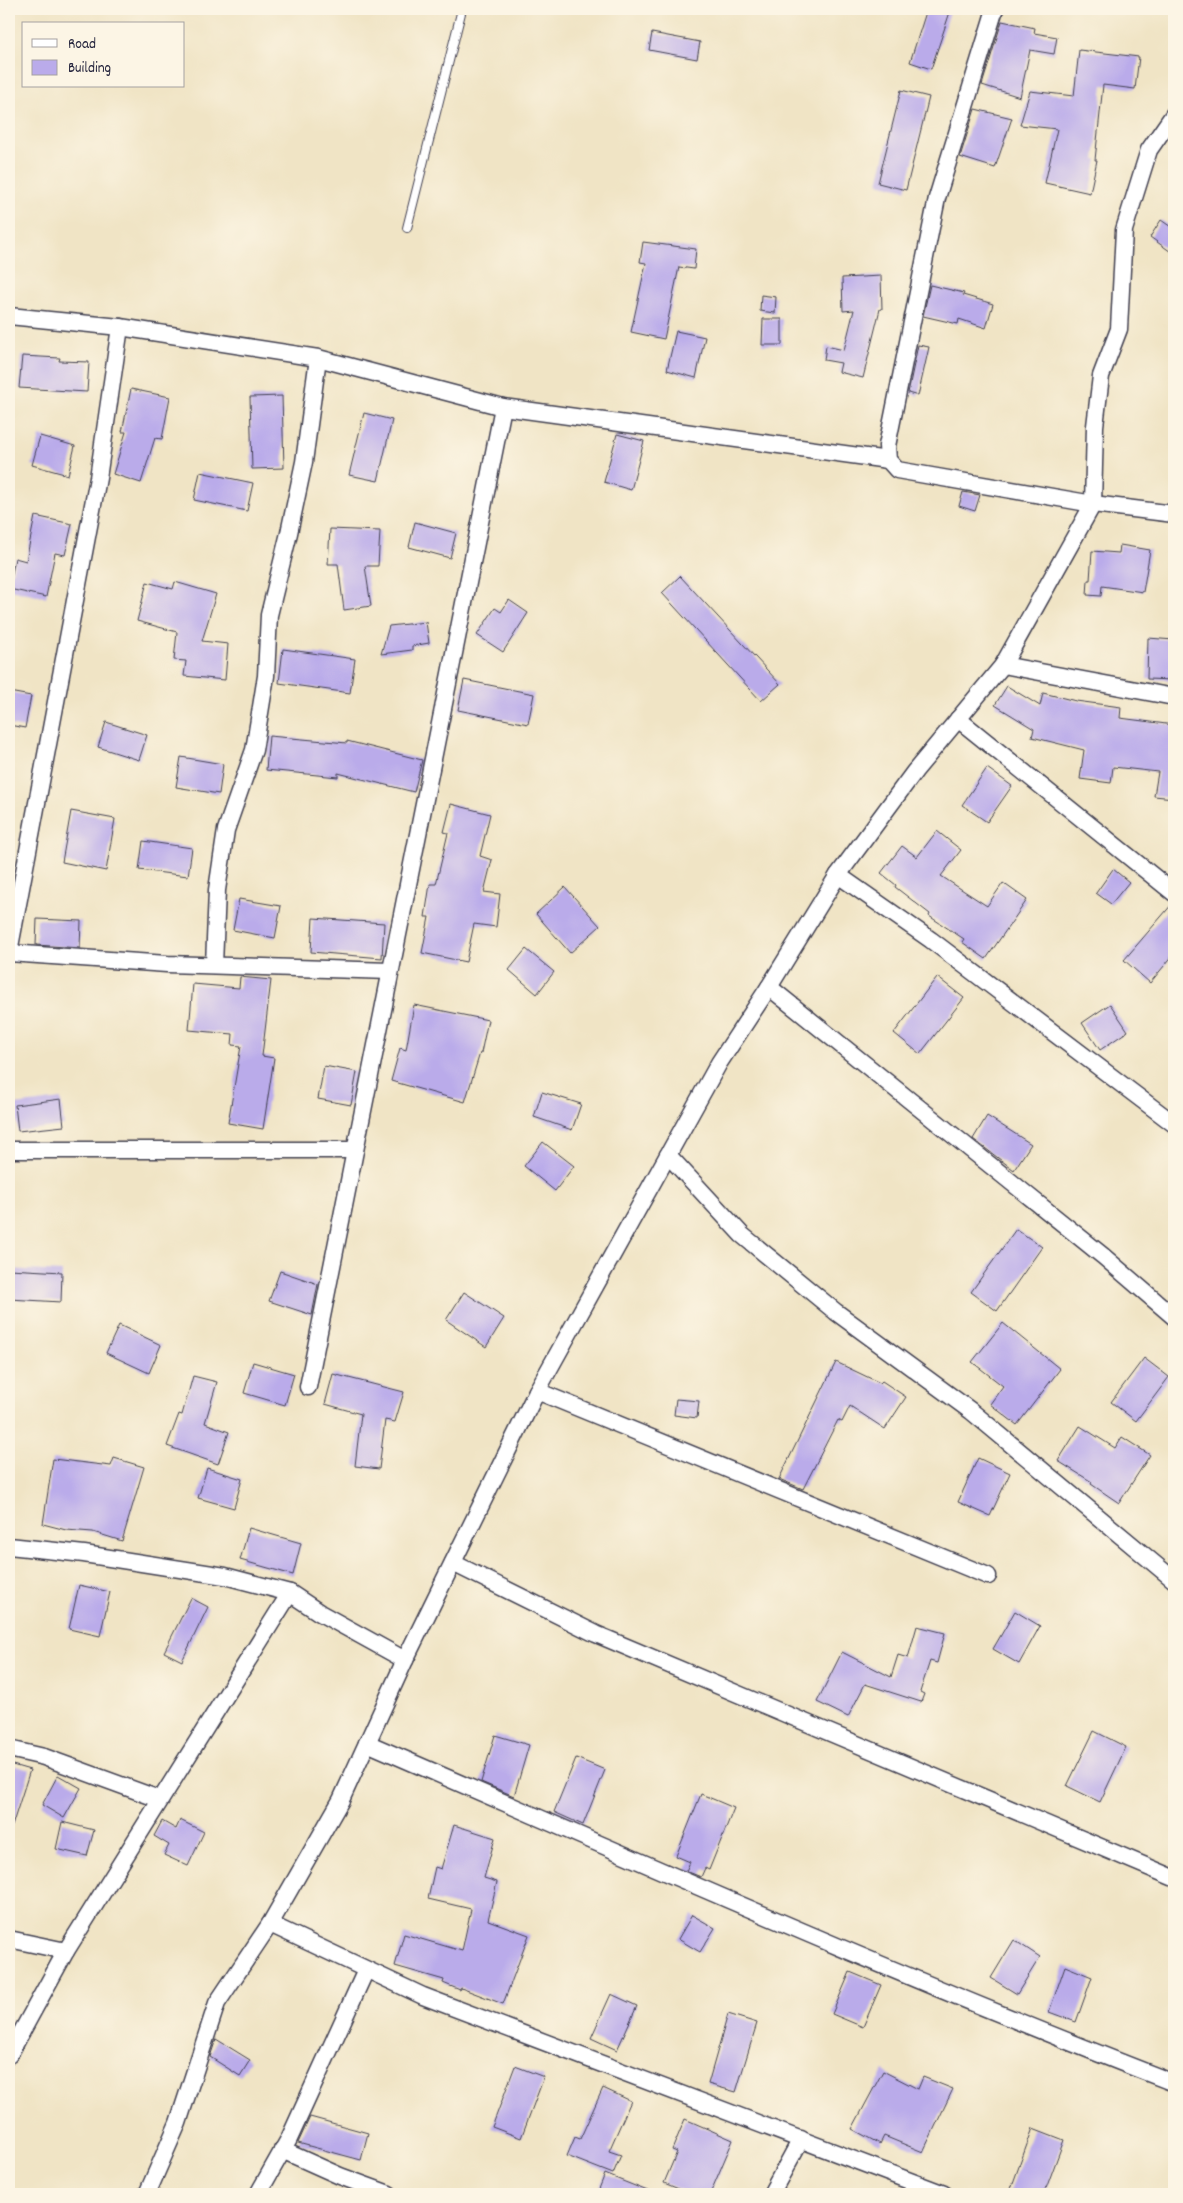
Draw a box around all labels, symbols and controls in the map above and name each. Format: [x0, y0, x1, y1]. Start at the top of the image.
legend [22, 22, 185, 88]
text: Road [68, 34, 96, 56]
text: Building [68, 58, 111, 80]

